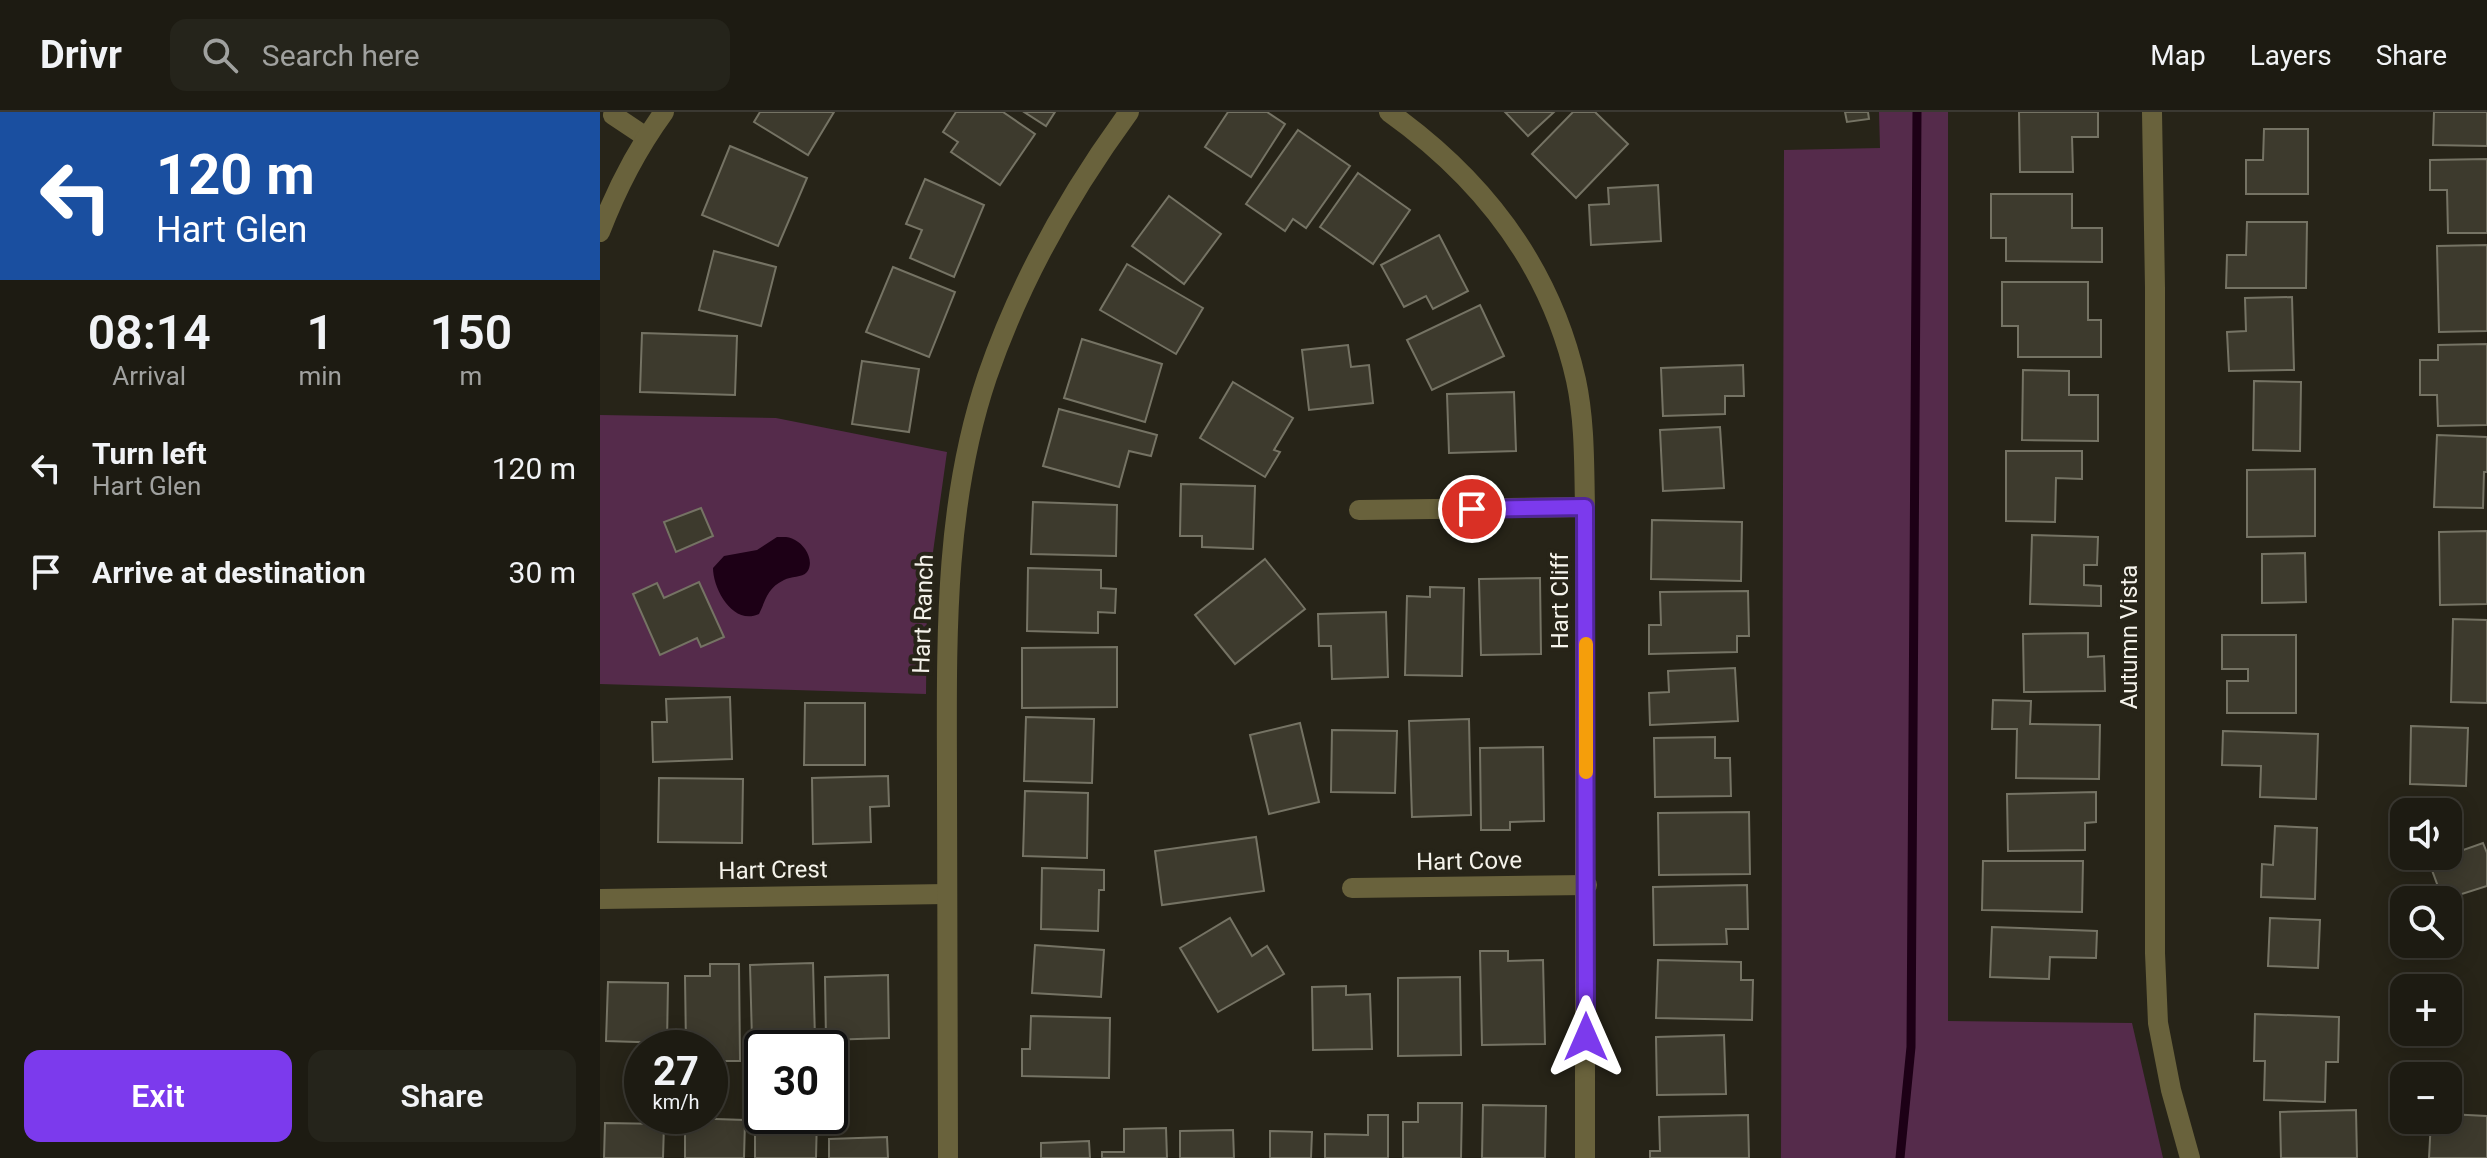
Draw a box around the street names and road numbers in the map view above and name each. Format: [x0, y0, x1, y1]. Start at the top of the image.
street label: Hart Cliff [1546, 552, 1574, 649]
street label: Hart Ranch [907, 554, 939, 674]
street label: Autumn Vista [2115, 565, 2143, 709]
street label: Hart Cove [1416, 846, 1522, 876]
street label: Hart Crest [718, 855, 828, 885]

